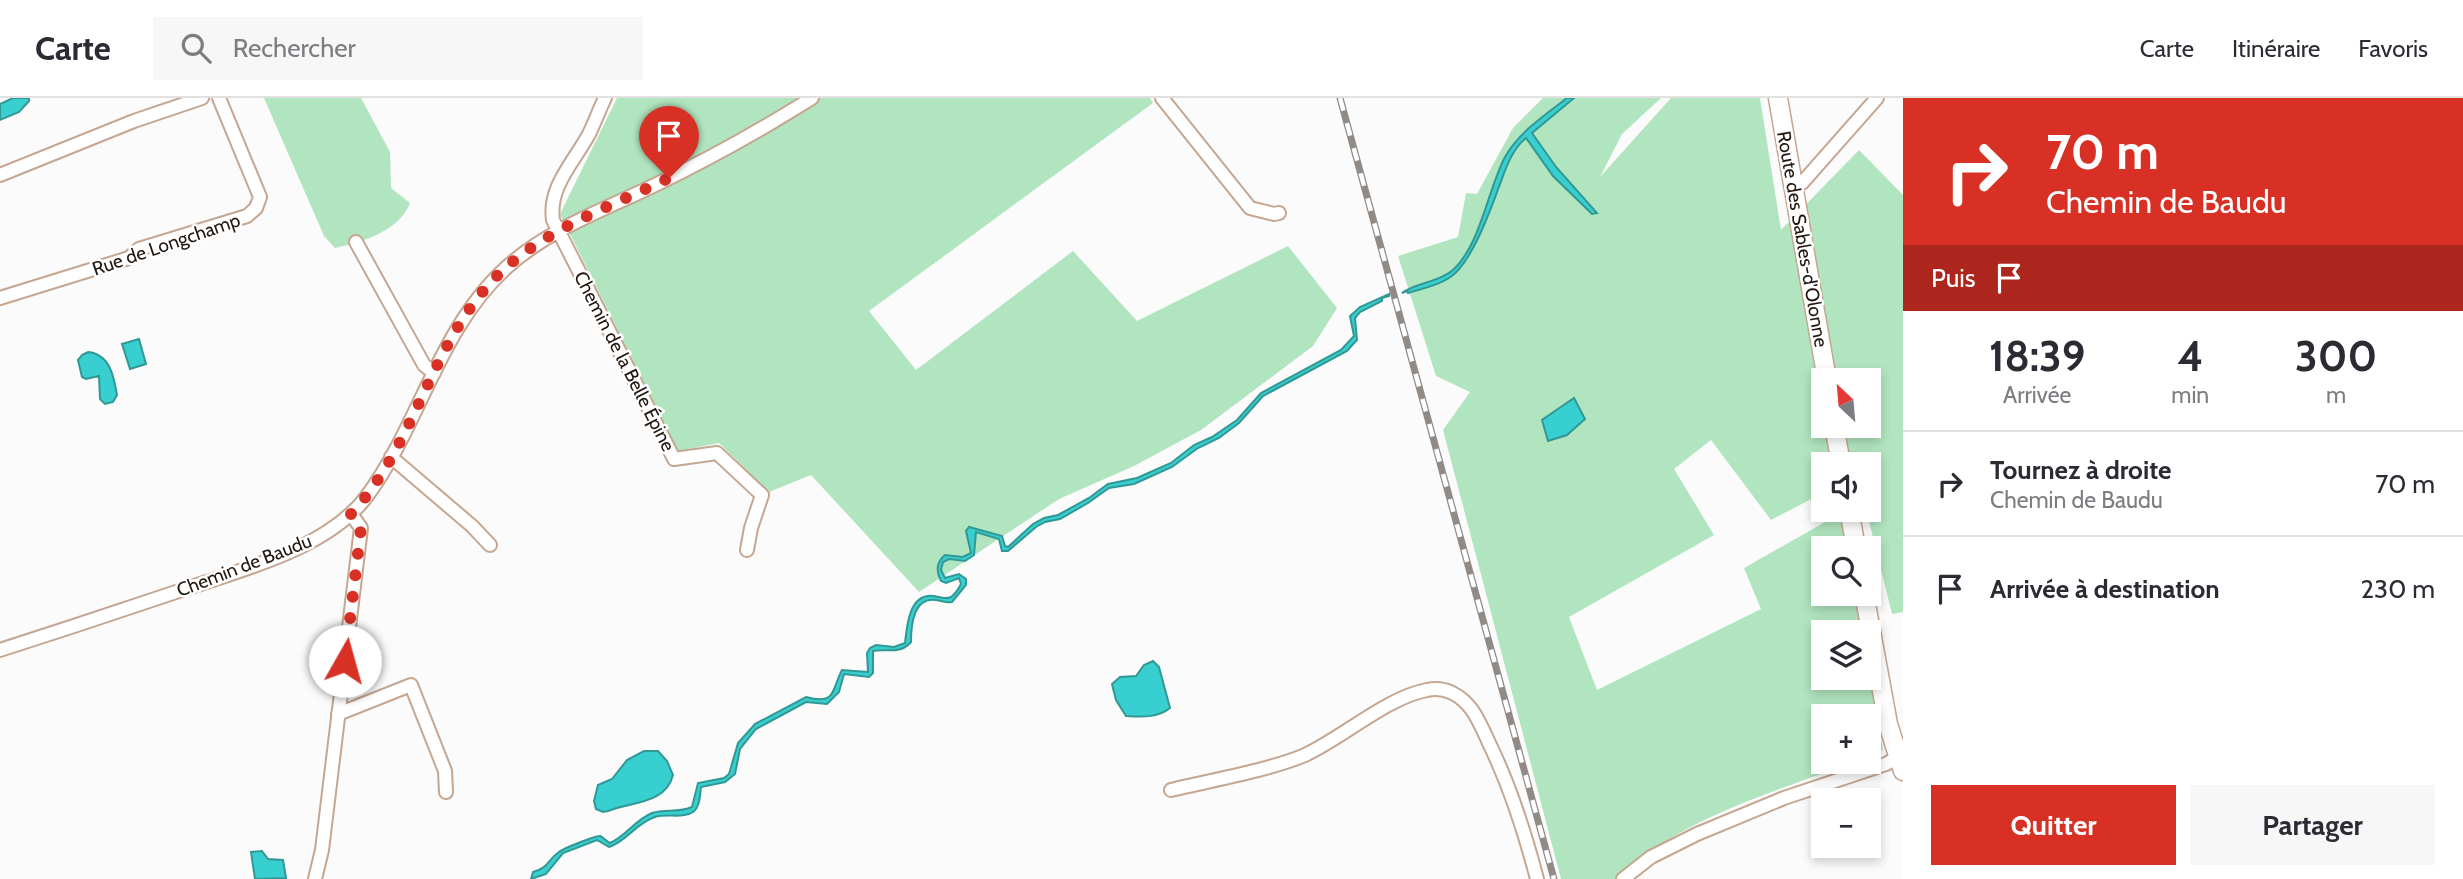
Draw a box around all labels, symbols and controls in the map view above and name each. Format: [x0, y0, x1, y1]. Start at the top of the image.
search box [153, 17, 643, 80]
text: Carte [35, 28, 111, 68]
icon: search [177, 29, 215, 67]
text: Rechercher [233, 32, 356, 64]
text: Carte [2140, 34, 2194, 63]
text: Itinéraire [2232, 34, 2320, 63]
text: Favoris [2358, 34, 2428, 63]
pin [639, 106, 699, 178]
icon: arrive [650, 117, 688, 155]
text: 70 m [2046, 122, 2159, 181]
icon: right [1931, 126, 2022, 217]
street label: Route des Sables-d'Olonne [1772, 129, 1833, 349]
text: Chemin de Baudu [2046, 182, 2286, 221]
street label: Rue de Longchamp [89, 208, 243, 281]
icon: arrive [1990, 259, 2028, 297]
text: Puis [1931, 262, 1976, 294]
street label: Chemin de la Belle Épine [569, 267, 681, 455]
text: 18:39 [1989, 330, 2085, 382]
text: 4 [2177, 330, 2203, 382]
text: 300 [2295, 330, 2377, 382]
north arrow [1811, 368, 1881, 438]
map controls [1811, 368, 1881, 858]
text: Arrivée [2003, 381, 2071, 409]
text: min [2171, 381, 2209, 409]
text: m [2326, 381, 2346, 409]
button: sound [1811, 452, 1881, 522]
text: Tournez à droite [1990, 454, 2172, 486]
icon: right [1931, 465, 1969, 503]
text: 70 m [2375, 468, 2435, 500]
text: Chemin de Baudu [1990, 486, 2163, 514]
street label: Chemin de Baudu [173, 529, 315, 602]
button: search [1811, 536, 1881, 606]
icon: arrive [1931, 570, 1969, 608]
text: Arrivée à destination [1990, 573, 2220, 605]
text: 230 m [2361, 573, 2435, 605]
button: layers [1811, 620, 1881, 690]
position arrow [308, 624, 382, 698]
button: + [1811, 704, 1881, 774]
button: Quitter [1931, 785, 2176, 865]
button: Partager [2190, 785, 2435, 865]
button: − [1811, 788, 1881, 858]

